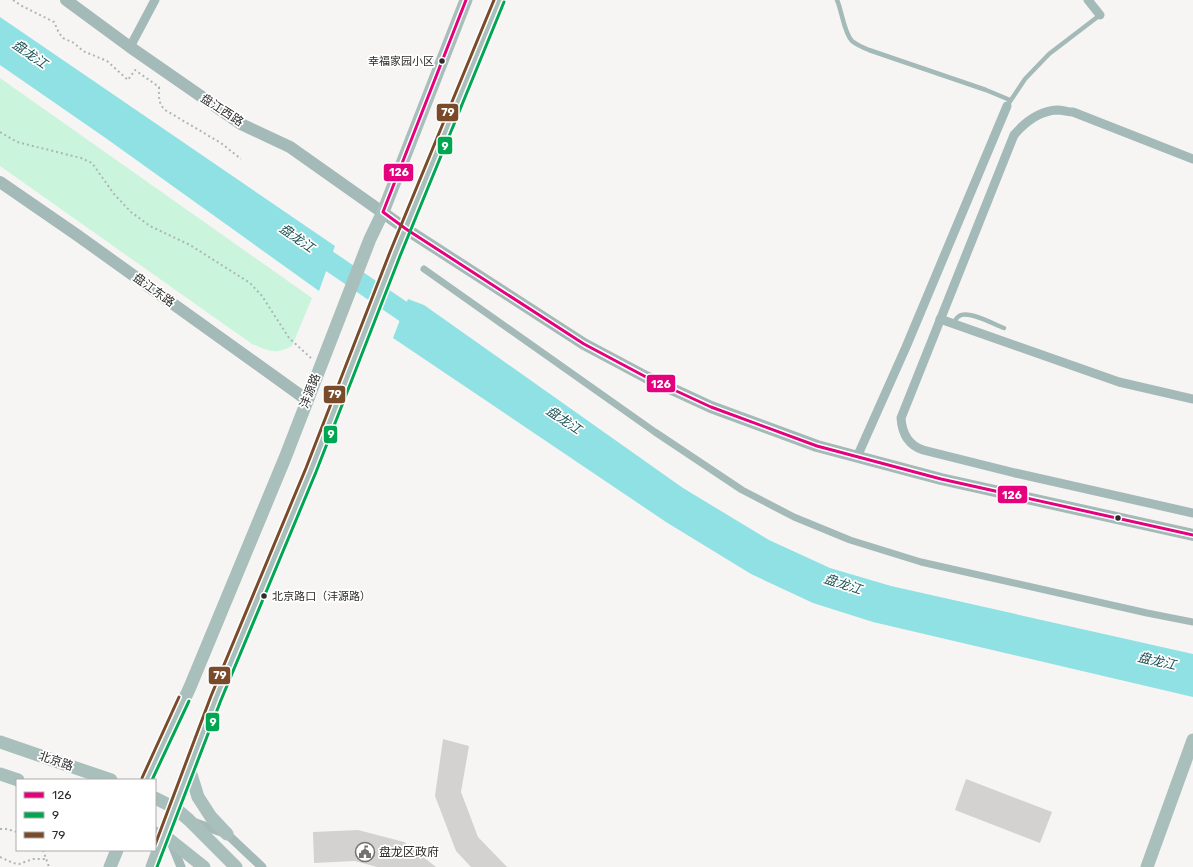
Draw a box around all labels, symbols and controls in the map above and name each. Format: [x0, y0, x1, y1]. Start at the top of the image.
water label: 盘龙江 [10, 37, 52, 72]
place label: 幸福家园小区 [368, 55, 434, 68]
marker: 幸福家园小区 [437, 56, 447, 66]
street label: 盘江西路 [198, 91, 246, 129]
line badge: 79 [436, 103, 459, 122]
text: 79 [441, 106, 455, 119]
line badge: 9 [437, 136, 453, 155]
text: 9 [441, 140, 449, 153]
line badge: 126 [383, 163, 414, 182]
text: 126 [389, 166, 409, 179]
water label: 盘龙江 [277, 221, 319, 256]
street label: 盘江东路 [130, 270, 178, 310]
street label: 沣源路 [297, 372, 323, 410]
line badge: 126 [646, 374, 676, 393]
text: 126 [651, 378, 671, 391]
line badge: 79 [323, 385, 346, 404]
text: 79 [328, 388, 342, 401]
water label: 盘龙江 [544, 403, 586, 438]
line badge: 9 [323, 425, 338, 444]
text: 9 [327, 428, 335, 441]
line badge: 126 [997, 485, 1028, 504]
text: 126 [1002, 489, 1022, 502]
unlabelled marker [1113, 513, 1123, 523]
water label: 盘龙江 [822, 571, 866, 598]
place label: 北京路口（沣源路） [272, 590, 371, 603]
marker: 北京路口（沣源路） [259, 591, 269, 601]
water label: 盘龙江 [1136, 649, 1180, 673]
line badge: 79 [208, 666, 231, 685]
text: 79 [213, 669, 227, 682]
line badge: 9 [205, 712, 220, 732]
text: 9 [209, 716, 217, 729]
street label: 北京路 [37, 749, 75, 773]
legend [16, 779, 156, 851]
text: 126 [52, 788, 71, 802]
text: 9 [52, 808, 59, 822]
text: 79 [52, 828, 65, 842]
public building icon: 盘龙区政府 [354, 841, 376, 863]
place label: 盘龙区政府 [379, 845, 439, 859]

